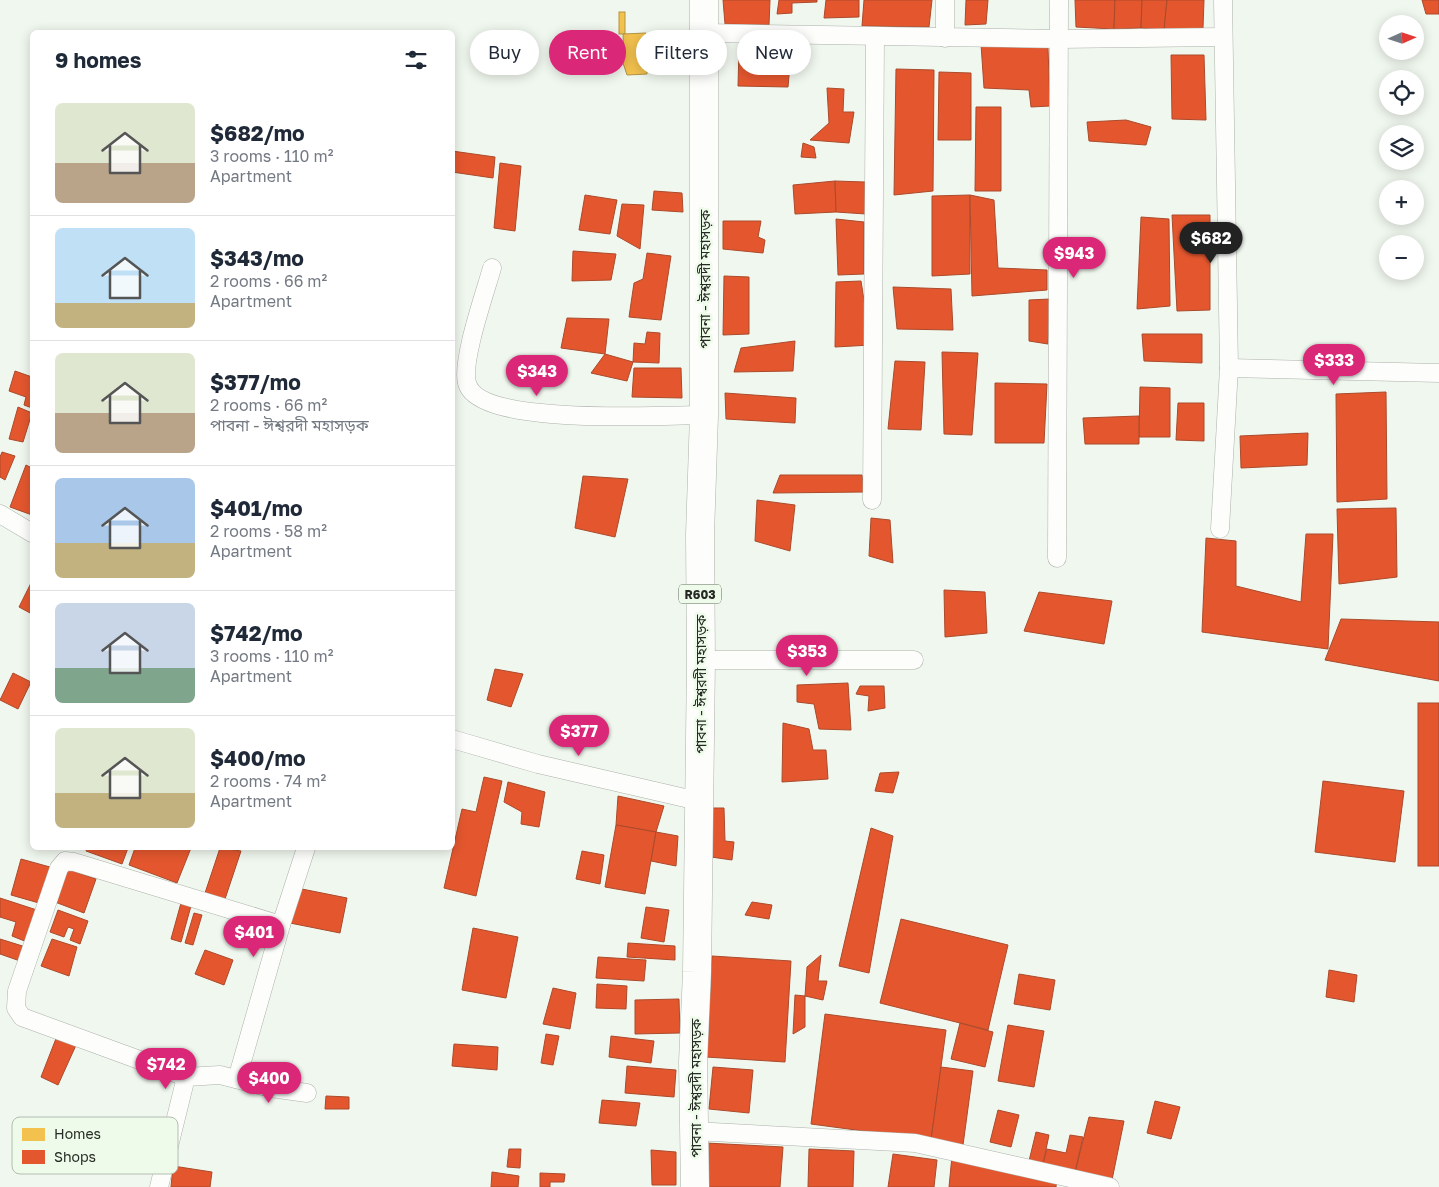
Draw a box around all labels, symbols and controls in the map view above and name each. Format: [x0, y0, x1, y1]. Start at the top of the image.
north arrow [1379, 15, 1424, 60]
map controls [1379, 15, 1424, 280]
chip: Buy [470, 30, 539, 75]
chip: Rent [549, 30, 626, 75]
chip: Filters [636, 30, 727, 75]
chip: New [737, 30, 811, 75]
icon: filters [402, 46, 430, 74]
text: 9 homes [55, 47, 141, 73]
button: locate [1379, 70, 1424, 115]
text: $682/mo [210, 120, 305, 146]
icon: home [95, 123, 155, 183]
button: layers [1379, 125, 1424, 170]
text: 3 rooms · 110 m² [210, 146, 333, 166]
text: Apartment [210, 166, 292, 186]
button: + [1379, 180, 1424, 225]
street label: পাবনা - ঈশ্বরদী মহাসড়ক [696, 209, 713, 348]
pin: $682 [1181, 222, 1241, 264]
text: $682 [1191, 228, 1231, 248]
button: − [1379, 235, 1424, 280]
pin: $943 [1044, 236, 1104, 279]
text: $943 [1054, 243, 1094, 263]
text: $343/mo [210, 245, 304, 271]
icon: home [95, 248, 155, 308]
text: 2 rooms · 66 m² [210, 271, 327, 291]
text: Apartment [210, 291, 292, 311]
pin: $333 [1304, 344, 1364, 386]
text: $333 [1314, 350, 1354, 370]
pin: $343 [507, 354, 567, 397]
text: $343 [517, 361, 557, 381]
text: $377/mo [210, 369, 301, 395]
icon: home [95, 373, 155, 433]
text: 2 rooms · 66 m² [210, 395, 327, 415]
text: পাবনা - ঈশ্বরদী মহাসড়ক [210, 415, 369, 435]
text: $401/mo [210, 495, 303, 521]
icon: home [95, 498, 155, 558]
text: 2 rooms · 58 m² [210, 521, 327, 541]
text: Apartment [210, 541, 292, 561]
road number: R603 [679, 584, 721, 604]
street label: পাবনা - ঈশ্বরদী মহাসড়ক [692, 614, 709, 753]
text: $742/mo [210, 620, 303, 646]
icon: home [95, 623, 155, 683]
pin: $353 [777, 634, 837, 677]
text: $353 [787, 641, 827, 661]
text: 3 rooms · 110 m² [210, 646, 333, 666]
text: Apartment [210, 666, 292, 686]
pin: $377 [549, 714, 609, 757]
text: $377 [560, 721, 598, 741]
text: $400/mo [210, 745, 306, 771]
icon: home [95, 748, 155, 808]
text: 2 rooms · 74 m² [210, 771, 326, 791]
text: Apartment [210, 791, 292, 811]
pin: $401 [224, 916, 284, 958]
text: $401 [234, 922, 274, 942]
street label: পাবনা - ঈশ্বরদী মহাসড়ক [687, 1018, 704, 1157]
pin: $742 [136, 1048, 196, 1090]
text: $742 [146, 1054, 186, 1074]
pin: $400 [239, 1062, 299, 1104]
text: $400 [248, 1068, 290, 1088]
legend [12, 1117, 178, 1174]
text: Homes [54, 1125, 101, 1142]
text: Shops [54, 1148, 96, 1165]

